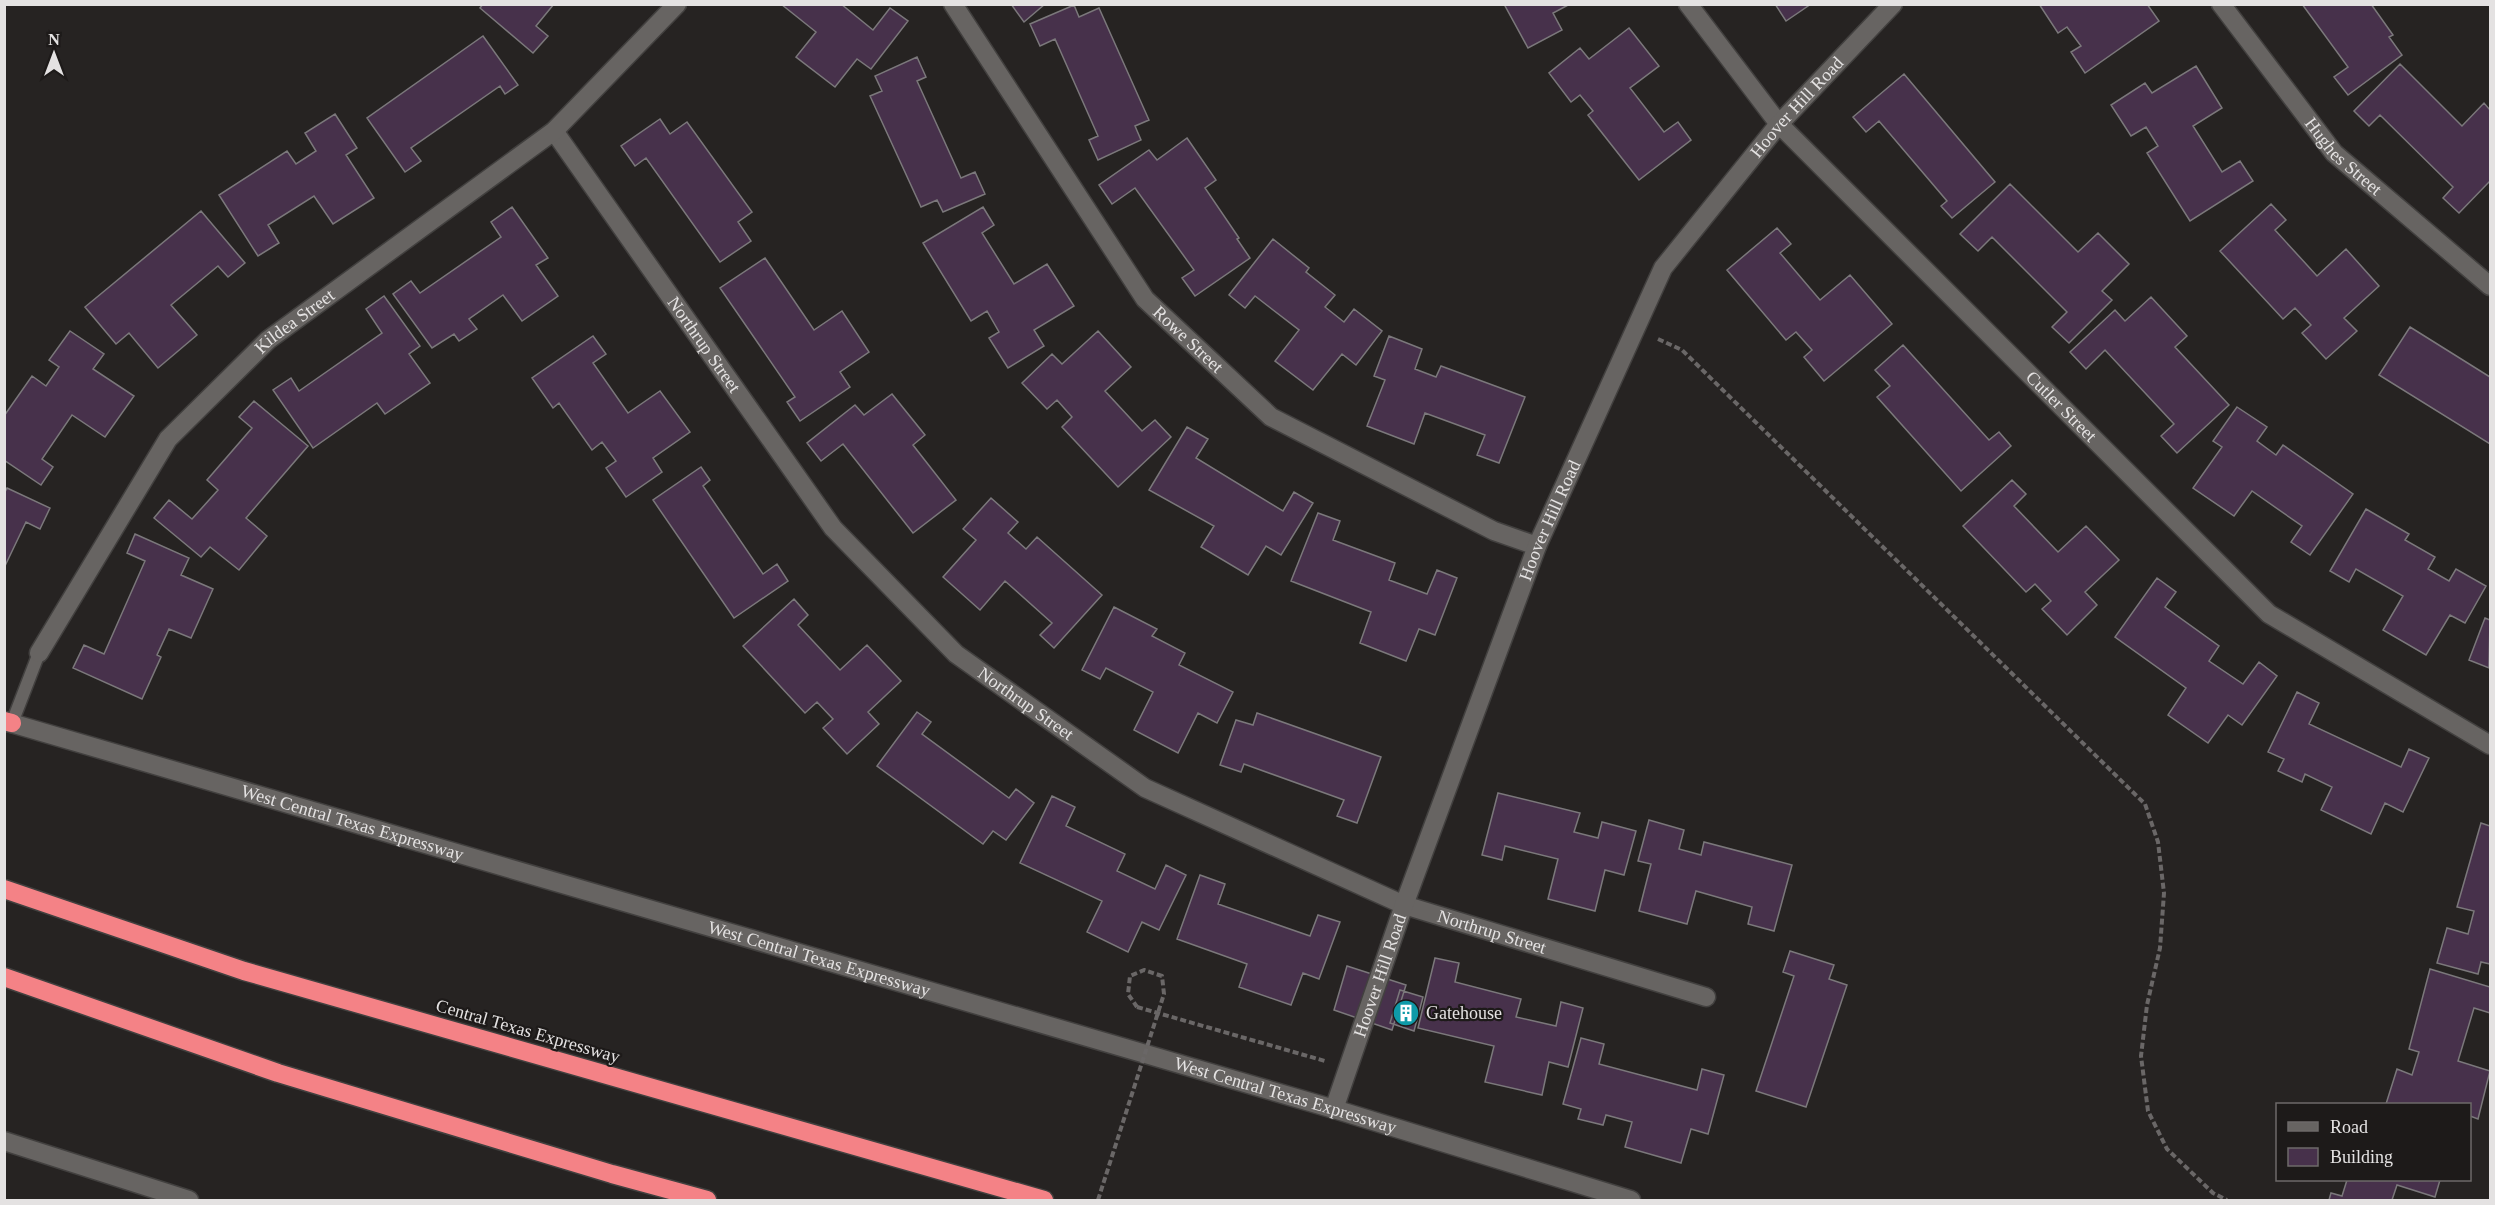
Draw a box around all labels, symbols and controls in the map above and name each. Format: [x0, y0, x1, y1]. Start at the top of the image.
north arrow [24, 24, 84, 84]
text: N [48, 31, 60, 48]
street label: Hoover Hill Road [1746, 53, 1847, 162]
street label: Hughes Street [2301, 114, 2386, 199]
street label: Kildea Street [250, 285, 338, 358]
street label: Northrup Street [664, 293, 745, 396]
street label: Rowe Street [1149, 302, 1227, 377]
street label: Cutler Street [2022, 367, 2101, 446]
street label: Hoover Hill Road [1515, 457, 1585, 583]
street label: Northrup Street [974, 663, 1078, 744]
street label: West Central Texas Expressway [239, 781, 466, 865]
street label: Northrup Street [1435, 906, 1549, 958]
street label: Hoover Hill Road [1349, 911, 1410, 1040]
street label: West Central Texas Expressway [706, 917, 933, 1001]
street label: Central Texas Expressway [434, 995, 622, 1067]
building icon: Gatehouse [1391, 998, 1421, 1028]
place label: Gatehouse [1426, 1003, 1502, 1023]
street label: West Central Texas Expressway [1172, 1053, 1399, 1138]
legend [2276, 1103, 2471, 1181]
text: Road [2330, 1117, 2368, 1137]
text: Building [2330, 1147, 2393, 1167]

